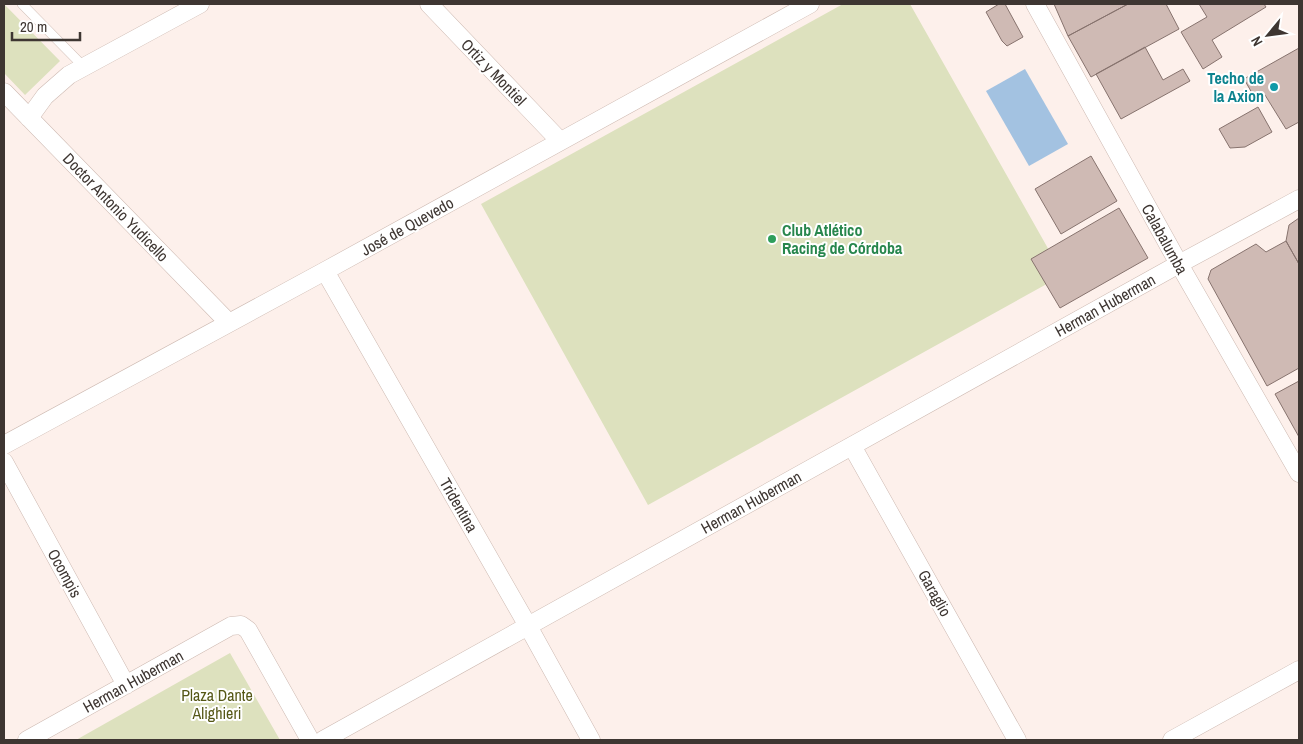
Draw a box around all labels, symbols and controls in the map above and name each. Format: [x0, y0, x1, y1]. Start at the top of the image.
scale bar [12, 10, 80, 42]
north arrow [1243, 10, 1293, 60]
text: 20 m [20, 16, 47, 37]
text: N [1247, 33, 1267, 49]
street label: Ortiz y Montiel [456, 34, 532, 110]
place label: Techo de la Axion [1207, 67, 1264, 107]
marker: Techo de la Axion [1268, 81, 1280, 93]
street label: Doctor Antonio Yudicello [58, 148, 174, 266]
street label: José de Quevedo [357, 191, 457, 261]
street label: Calabalumba [1137, 200, 1194, 279]
place label: Club Atlético Racing de Córdoba [782, 219, 903, 259]
marker: Club Atlético Racing de Córdoba [766, 233, 778, 245]
street label: Herman Huberman [1051, 268, 1159, 342]
street label: Herman Huberman [697, 465, 805, 539]
street label: Tridentina [435, 474, 484, 537]
street label: Ocompis [43, 545, 87, 601]
street label: Garaglio [913, 566, 957, 620]
street label: Herman Huberman [79, 644, 187, 718]
park label: Plaza Dante Alighieri [181, 684, 253, 724]

